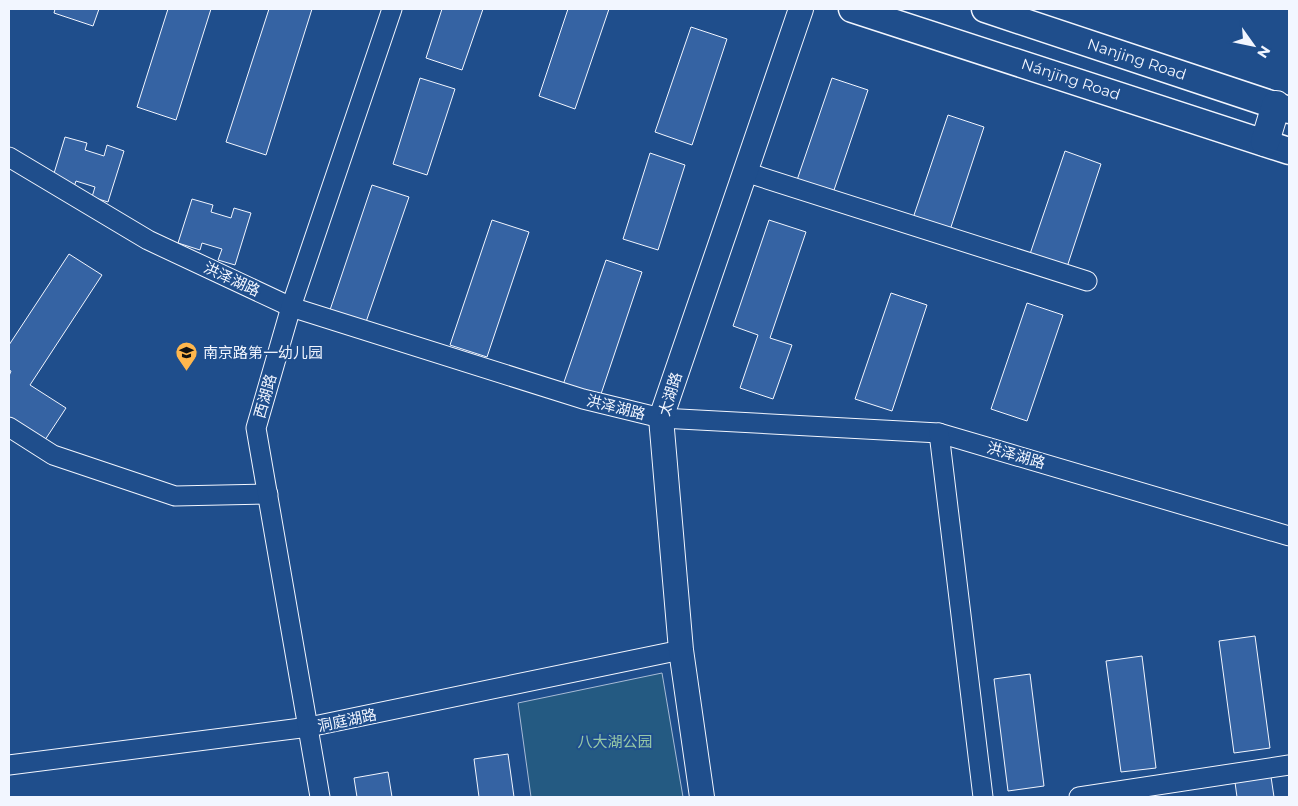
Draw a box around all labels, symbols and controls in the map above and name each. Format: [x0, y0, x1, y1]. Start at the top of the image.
north arrow [1228, 20, 1278, 70]
street label: Nanjing Road [1085, 34, 1189, 84]
text: N [1253, 42, 1275, 62]
street label: Nánjīng Road [1019, 54, 1123, 104]
street label: 洪泽湖路 [201, 258, 263, 300]
school or university icon: 南京路第一幼儿园 [175, 340, 199, 371]
place label: 南京路第一幼儿园 [203, 343, 323, 362]
street label: 太湖路 [654, 370, 686, 418]
street label: 西湖路 [250, 372, 280, 420]
street label: 洪泽湖路 [585, 391, 647, 423]
street label: 洪泽湖路 [985, 438, 1047, 472]
street label: 洞庭湖路 [316, 704, 378, 736]
park label: 八大湖公园 [577, 732, 653, 751]

